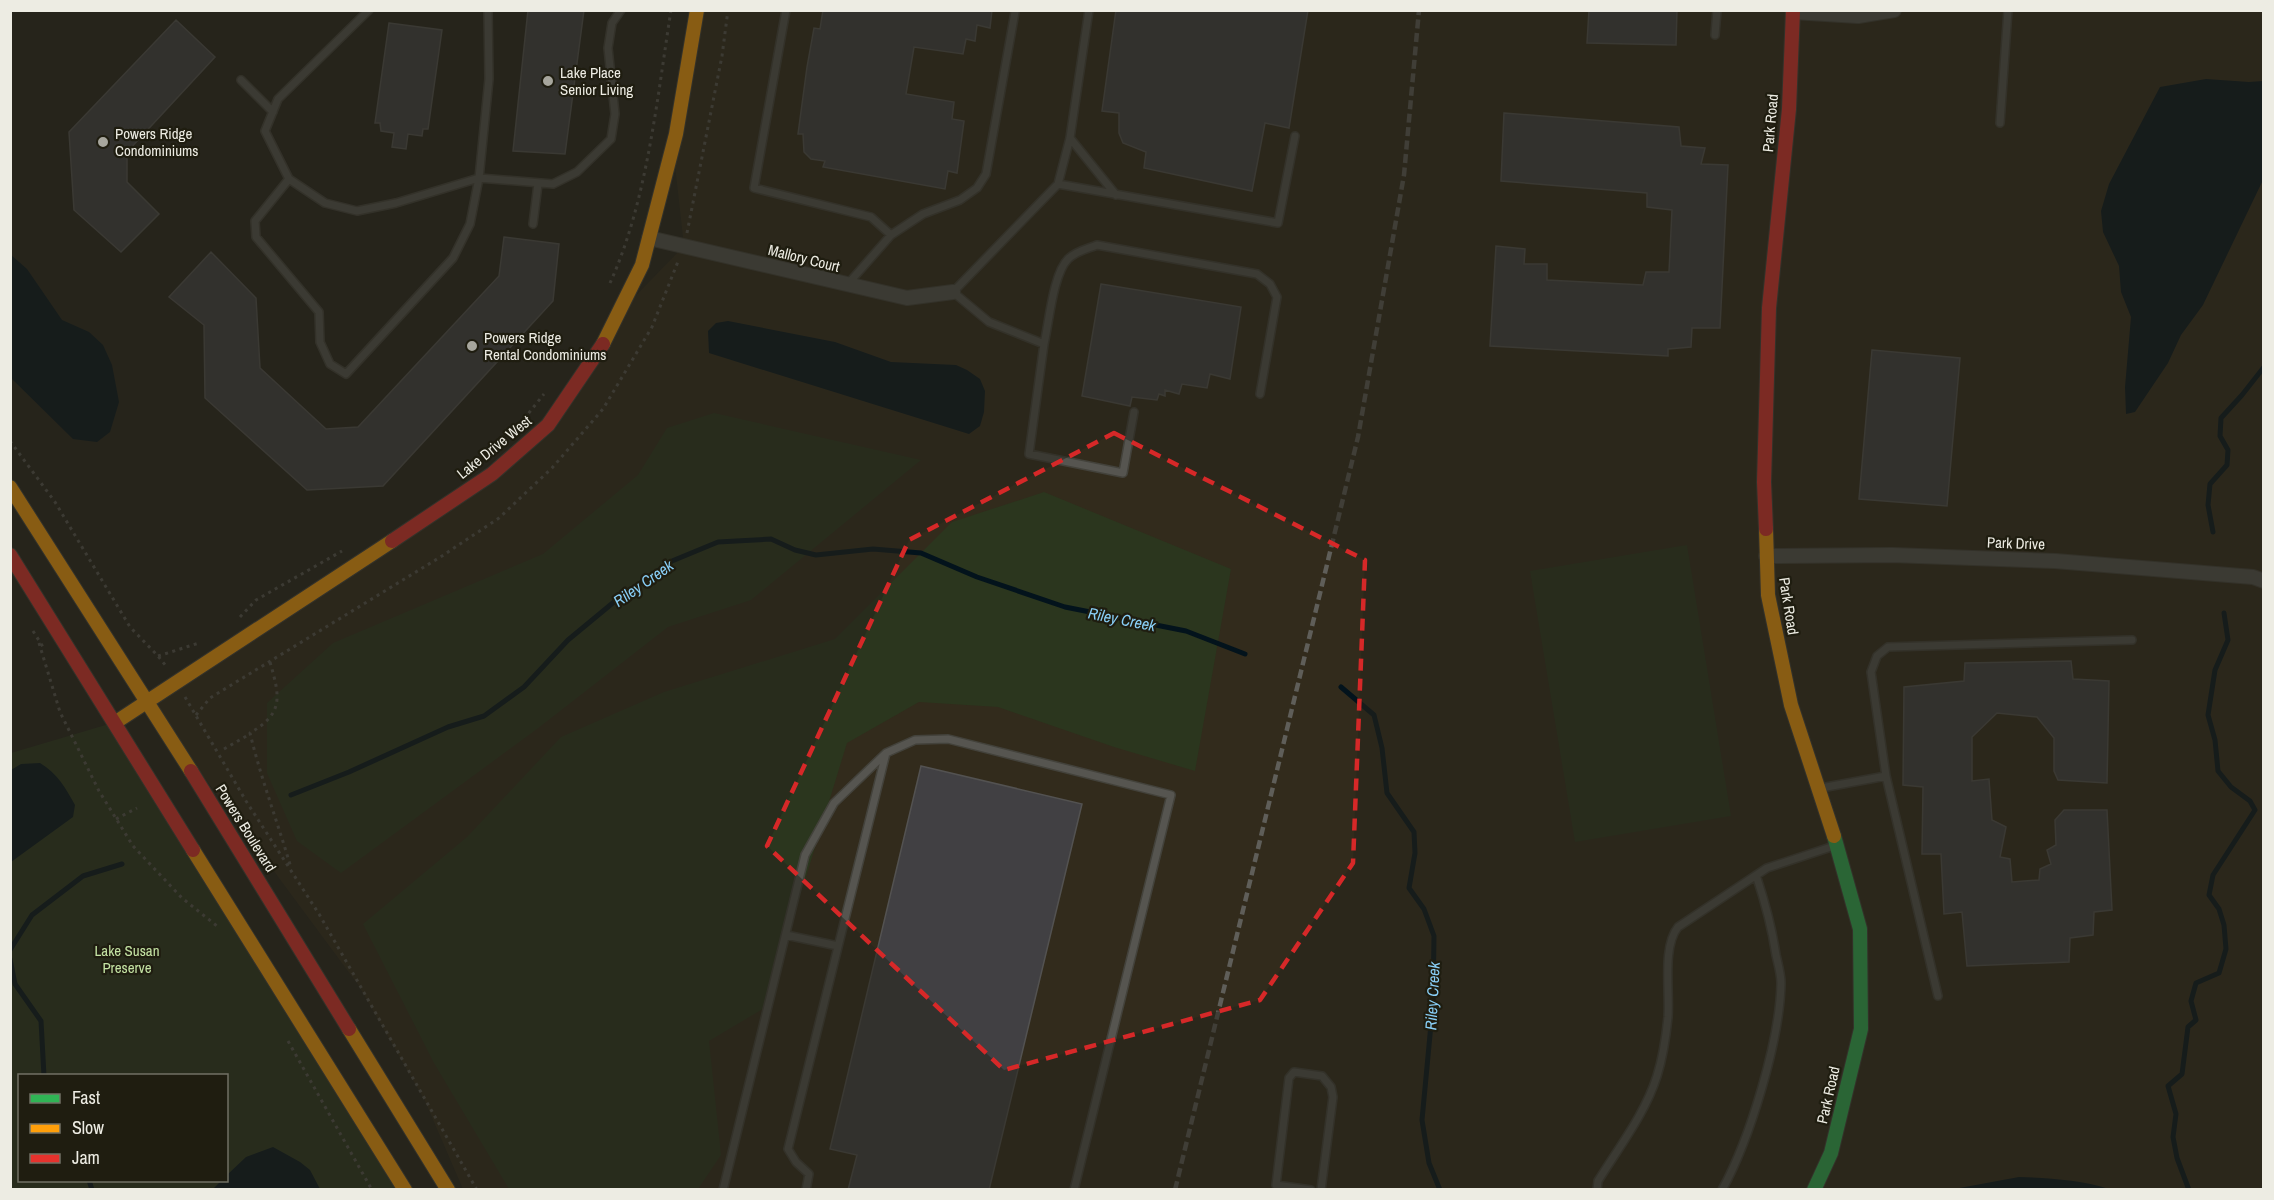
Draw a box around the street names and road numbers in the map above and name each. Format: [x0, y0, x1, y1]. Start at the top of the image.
street label: Park Road [1757, 93, 1783, 153]
street label: Mallory Court [766, 239, 843, 277]
street label: Lake Drive West [452, 410, 536, 484]
street label: Park Drive [1987, 531, 2046, 555]
street label: Park Road [1774, 576, 1804, 636]
street label: Powers Boulevard [211, 780, 281, 876]
street label: Park Road [1811, 1064, 1845, 1126]

